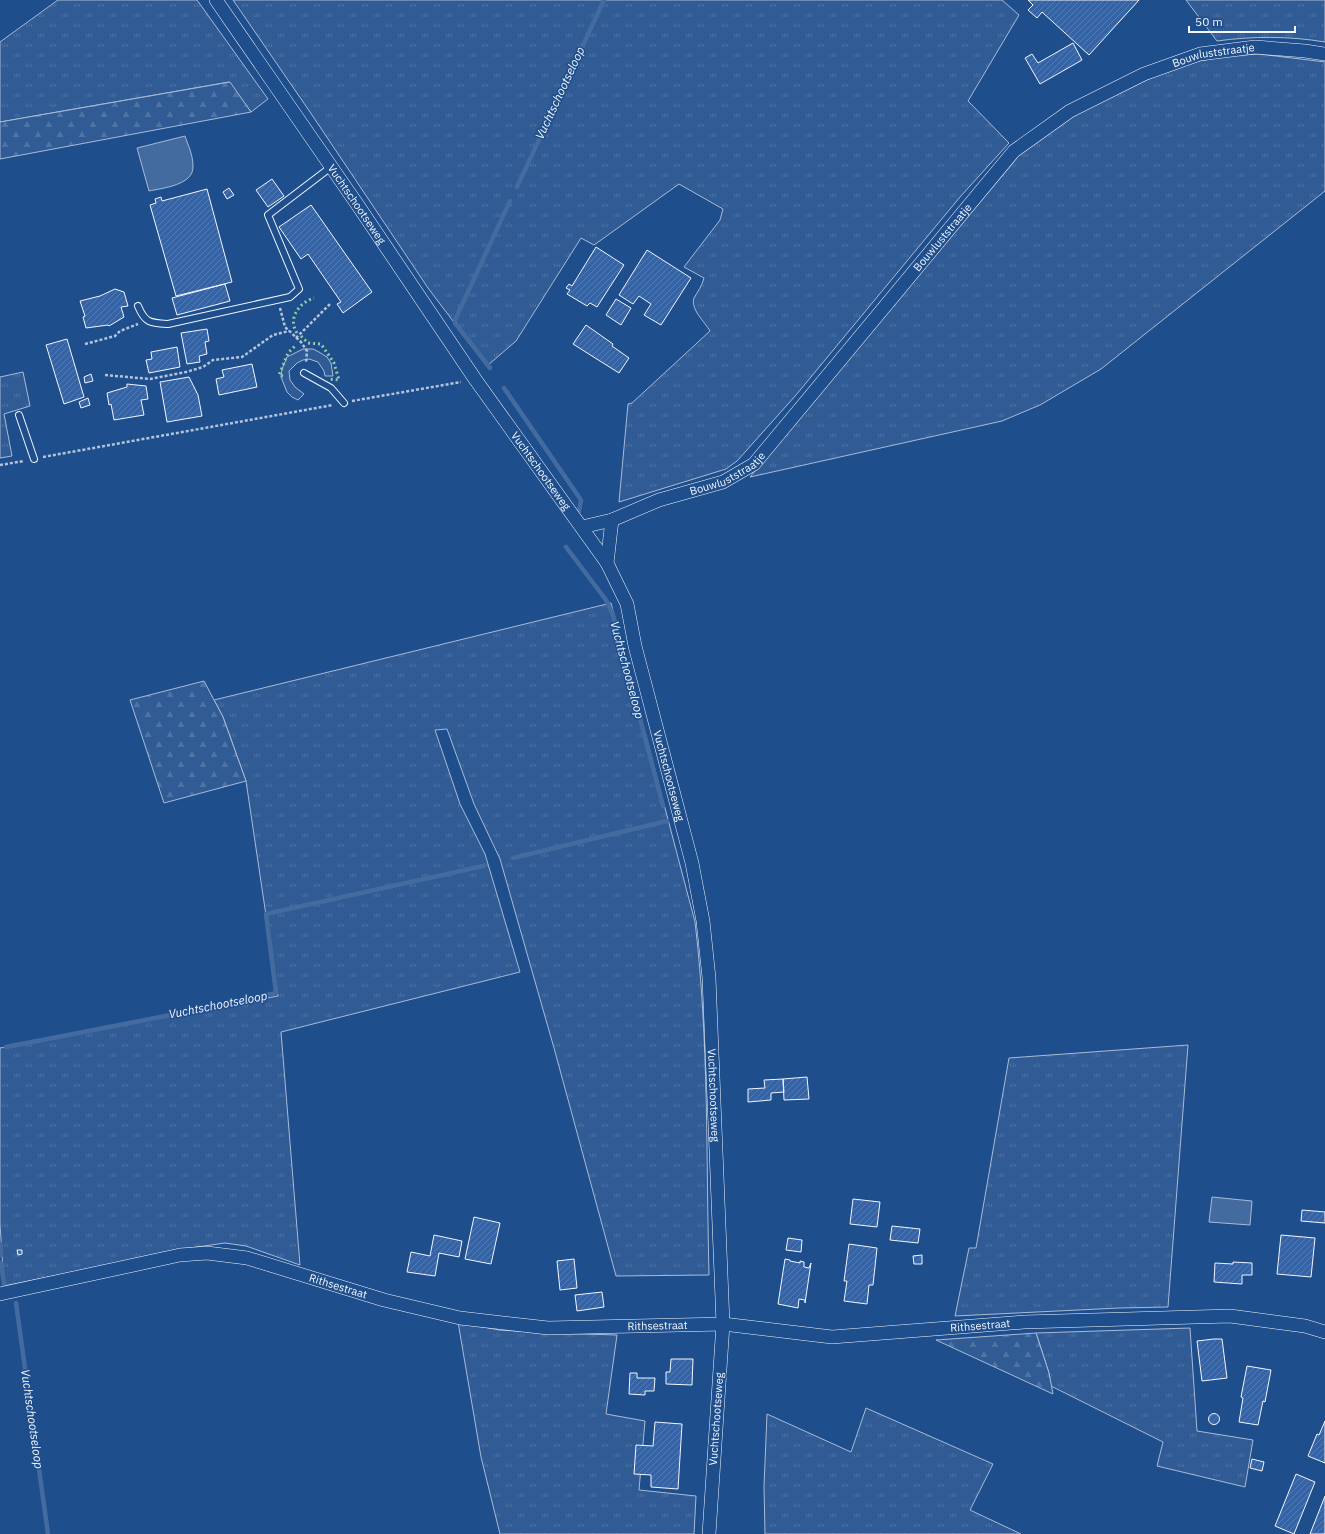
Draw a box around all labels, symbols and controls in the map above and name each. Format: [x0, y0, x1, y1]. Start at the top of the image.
scale bar [1189, 8, 1295, 34]
text: 50 m [1195, 14, 1223, 29]
street label: Bouwluststraatje [1170, 40, 1255, 70]
water label: Vuchtschootseloop [532, 44, 588, 141]
street label: Vuchtschootseweg [325, 162, 389, 247]
street label: Bouwluststraatje [910, 200, 975, 274]
street label: Vuchtschootseweg [508, 429, 574, 513]
street label: Bouwluststraatje [688, 449, 768, 498]
water label: Vuchtschootseloop [607, 619, 648, 720]
street label: Vuchtschootseweg [650, 729, 688, 823]
water label: Vuchtschootseloop [167, 988, 269, 1021]
street label: Vuchtschootseweg [705, 1048, 723, 1142]
street label: Rithsestraat [307, 1270, 369, 1302]
street label: Rithsestraat [950, 1316, 1011, 1335]
street label: Rithsestraat [627, 1318, 688, 1333]
water label: Vuchtschootseloop [18, 1368, 47, 1470]
street label: Vuchtschootseweg [706, 1372, 726, 1466]

